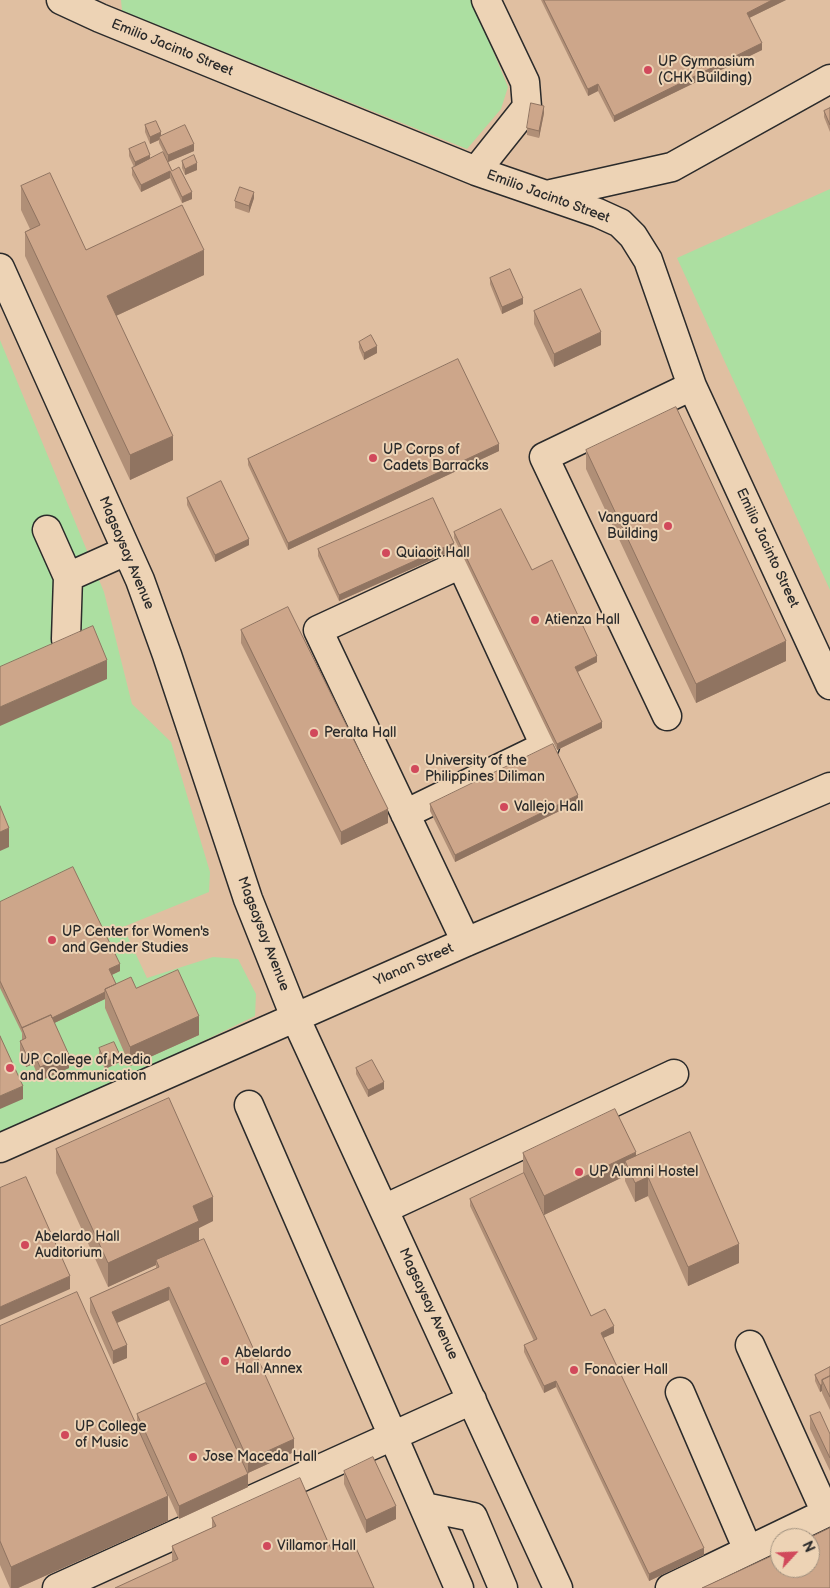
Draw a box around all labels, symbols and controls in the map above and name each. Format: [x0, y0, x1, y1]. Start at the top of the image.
street label: Emilio Jacinto Street [109, 16, 235, 80]
place label: UP Gymnasium (CHK Building) [658, 54, 755, 86]
marker: UP Gymnasium (CHK Building) [642, 64, 654, 76]
street label: Emilio Jacinto Street [484, 167, 612, 227]
place label: UP Corps of Cadets Barracks [383, 442, 489, 474]
marker: UP Corps of Cadets Barracks [367, 452, 379, 464]
street label: Emilio Jacinto Street [732, 486, 802, 610]
street label: Magsaysay Avenue [95, 494, 157, 612]
place label: Vanguard Building [598, 510, 658, 542]
marker: Vanguard Building [662, 520, 674, 532]
place label: Quiaoit Hall [396, 545, 470, 561]
marker: Quiaoit Hall [380, 547, 392, 559]
place label: Atienza Hall [545, 612, 620, 628]
marker: Atienza Hall [529, 614, 541, 626]
place label: Peralta Hall [324, 725, 396, 741]
marker: Peralta Hall [308, 727, 320, 739]
place label: University of the Philippines Diliman [425, 753, 545, 786]
marker: University of the Philippines Diliman [409, 763, 421, 775]
place label: Vallejo Hall [514, 799, 583, 815]
marker: Vallejo Hall [498, 801, 510, 813]
street label: Magsaysay Avenue [233, 874, 293, 994]
place label: UP Center for Women's and Gender Studies [62, 924, 209, 956]
marker: UP Center for Women's and Gender Studies [46, 934, 58, 946]
street label: Ylanan Street [372, 940, 456, 990]
place label: UP College of Media and Communication [20, 1052, 151, 1084]
marker: UP College of Media and Communication [4, 1062, 16, 1074]
place label: UP Alumni Hostel [589, 1164, 698, 1180]
marker: UP Alumni Hostel [573, 1166, 585, 1178]
place label: Abelardo Hall Auditorium [35, 1229, 120, 1262]
marker: Abelardo Hall Auditorium [19, 1239, 31, 1251]
street label: Magsaysay Avenue [395, 1246, 461, 1362]
place label: Abelardo Hall Annex [235, 1345, 302, 1378]
marker: Abelardo Hall Annex [219, 1355, 231, 1367]
place label: Fonacier Hall [584, 1362, 668, 1378]
marker: Fonacier Hall [568, 1364, 580, 1376]
place label: UP College of Music [75, 1419, 147, 1451]
marker: UP College of Music [59, 1429, 71, 1441]
place label: Jose Maceda Hall [203, 1449, 317, 1465]
marker: Jose Maceda Hall [187, 1451, 199, 1463]
north arrow [770, 1528, 820, 1578]
place label: Villamor Hall [277, 1538, 356, 1554]
text: N [798, 1539, 818, 1555]
marker: Villamor Hall [261, 1540, 273, 1552]

